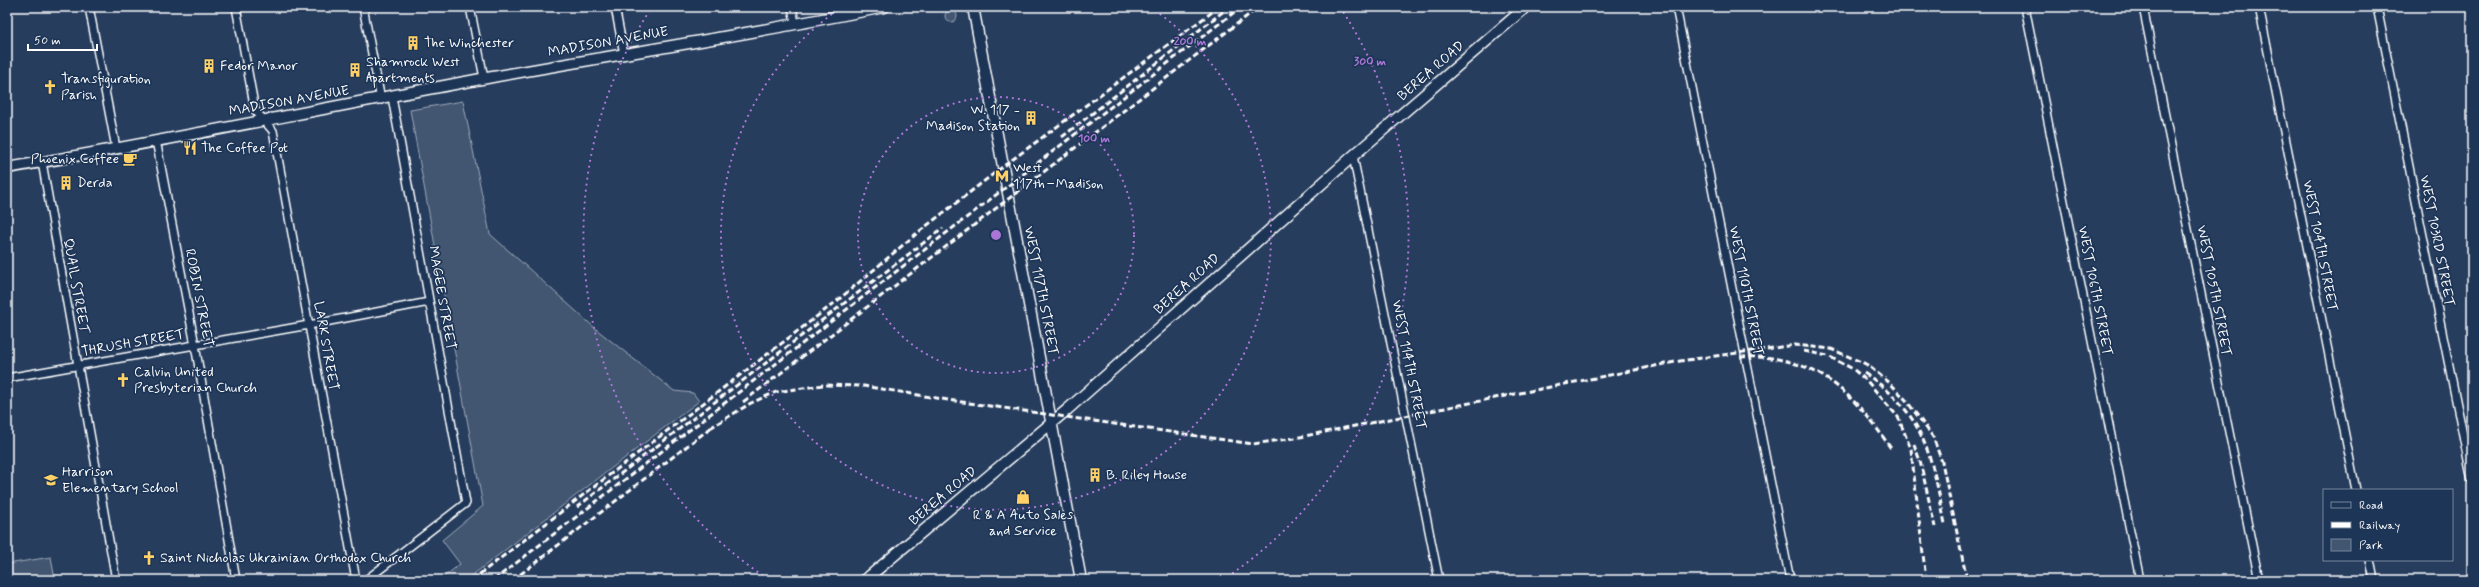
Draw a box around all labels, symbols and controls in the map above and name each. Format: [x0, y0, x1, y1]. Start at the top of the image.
street label: MADISON AVENUE [546, 23, 670, 61]
scale bar [28, 26, 97, 52]
text: 50 m [34, 33, 61, 49]
place label: The Winchester [424, 34, 514, 52]
text: 200 m [1174, 34, 1207, 50]
building icon: The Winchester [405, 35, 421, 51]
street label: BEREA ROAD [1394, 37, 1468, 105]
place label: Shamrock West Apartments [366, 53, 460, 88]
text: 300 m [1354, 54, 1387, 70]
place label: Fedor Manor [220, 57, 298, 75]
building icon: Fedor Manor [201, 58, 217, 74]
building icon: Shamrock West Apartments [347, 62, 363, 78]
place label: Transfiguration Parish [61, 70, 151, 104]
church icon: Transfiguration Parish [42, 79, 58, 95]
street label: MADISON AVENUE [227, 82, 351, 120]
place label: W. 117 - Madison Station [926, 101, 1020, 135]
building icon: W. 117 - Madison Station [1023, 110, 1039, 126]
text: 100 m [1078, 131, 1111, 147]
place label: The Coffee Pot [201, 139, 288, 157]
restaurant icon: The Coffee Pot [182, 140, 198, 156]
place label: Phoenix Coffee [31, 150, 119, 168]
cafe icon: Phoenix Coffee [122, 151, 138, 167]
place label: West 117th–Madison [1013, 159, 1103, 193]
metro station icon: West 117th–Madison [994, 168, 1010, 184]
place label: Derda [77, 174, 113, 192]
street label: WEST 103RD STREET [2415, 174, 2459, 308]
building icon: Derda [58, 175, 74, 191]
street label: WEST 104TH STREET [2298, 179, 2342, 313]
street label: WEST 106TH STREET [2074, 224, 2116, 358]
street label: WEST 105TH STREET [2192, 224, 2236, 358]
street label: WEST 117TH STREET [1020, 225, 1062, 357]
street label: WEST 110TH STREET [1725, 225, 1767, 357]
centre of rings [989, 228, 1003, 242]
street label: QUAIL STREET [59, 237, 93, 336]
street label: MAGEE STREET [424, 245, 460, 351]
street label: ROBIN STREET [181, 247, 217, 349]
street label: BEREA ROAD [1150, 249, 1224, 319]
street label: WEST 114TH STREET [1388, 299, 1430, 431]
street label: LARK STREET [309, 300, 343, 392]
street label: THRUSH STREET [80, 325, 186, 361]
place label: Calvin United Presbyterian Church [134, 363, 257, 397]
church icon: Calvin United Presbyterian Church [115, 372, 131, 388]
street label: BEREA ROAD [905, 462, 981, 530]
place label: Harrison Elementary School [62, 463, 178, 497]
place label: B. Riley House [1106, 466, 1187, 484]
building icon: B. Riley House [1087, 467, 1103, 483]
school or university icon: Harrison Elementary School [43, 472, 59, 488]
shop icon: R & A Auto Sales and Service [1015, 489, 1031, 505]
legend [2323, 489, 2453, 561]
text: Road [2359, 498, 2383, 514]
place label: R & A Auto Sales and Service [973, 506, 1073, 540]
text: Railway [2359, 518, 2401, 534]
text: Park [2359, 538, 2383, 554]
place label: Saint Nicholas Ukrainian Orthodox Church [160, 549, 412, 567]
church icon: Saint Nicholas Ukrainian Orthodox Church [141, 550, 157, 566]

